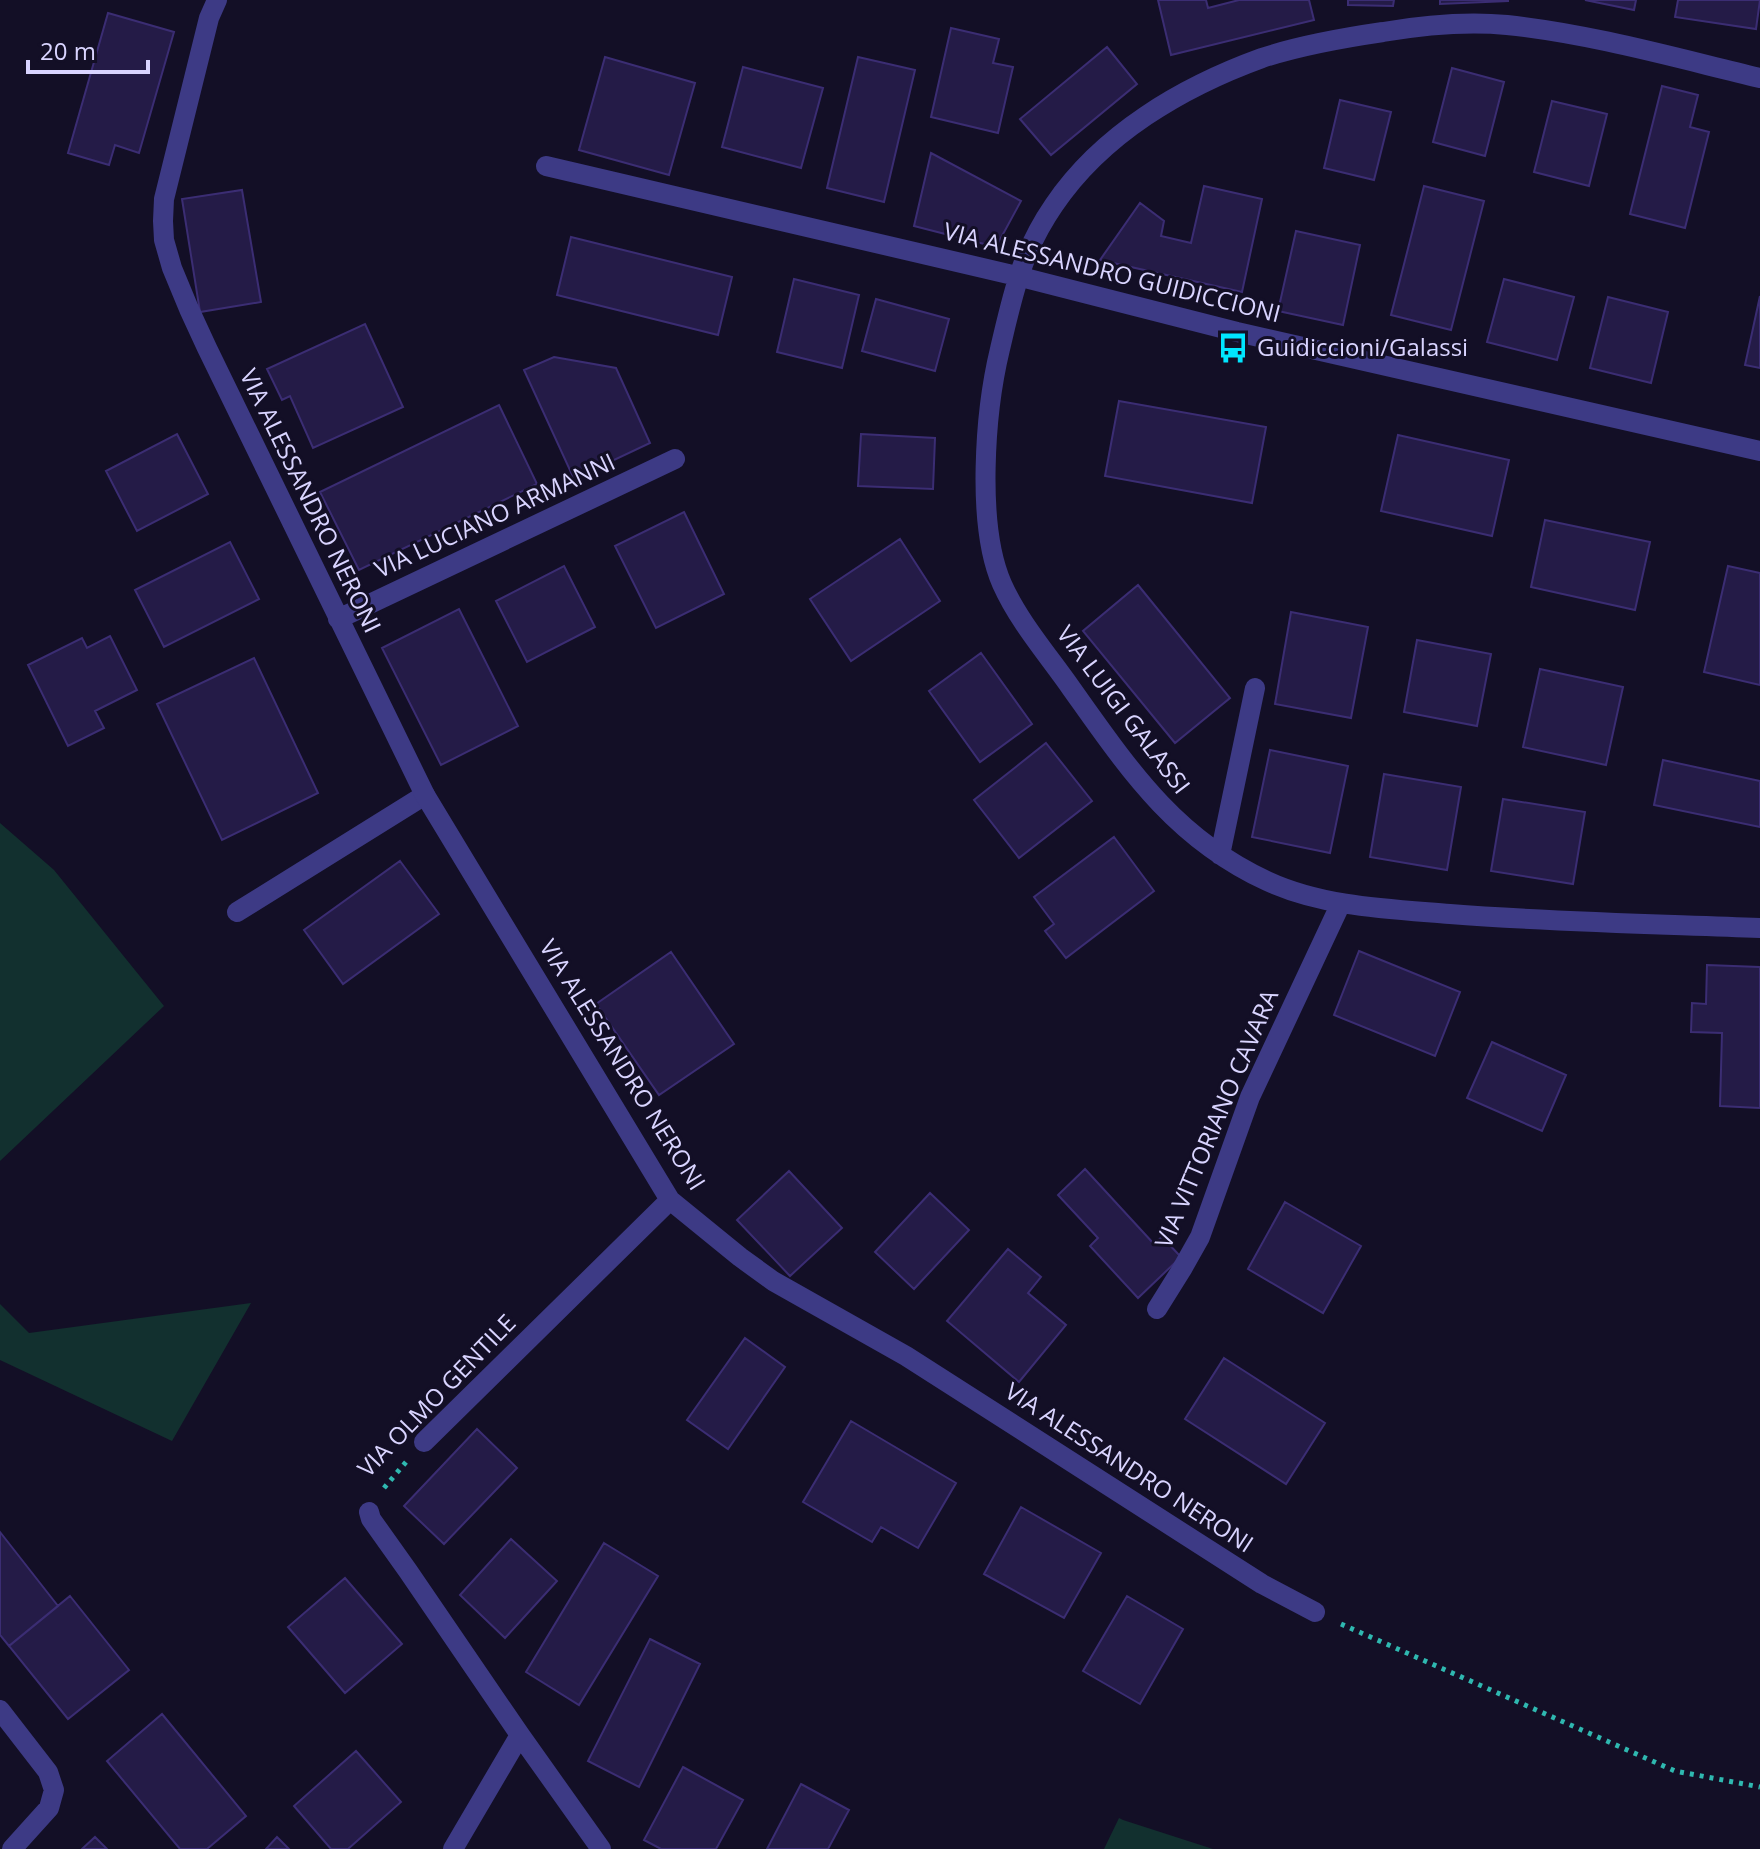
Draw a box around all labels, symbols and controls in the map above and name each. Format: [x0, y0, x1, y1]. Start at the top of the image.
scale bar [28, 24, 148, 74]
text: 20 m [40, 34, 96, 67]
street label: VIA ALESSANDRO GUIDICCIONI [940, 214, 1284, 329]
place label: Guidiccioni/Galassi [1257, 330, 1468, 363]
bus stop icon: Guidiccioni/Galassi [1216, 331, 1250, 365]
street label: VIA ALESSANDRO NERONI [233, 363, 390, 638]
street label: VIA LUCIANO ARMANNI [369, 444, 620, 585]
street label: VIA LUIGI GALASSI [1050, 618, 1198, 800]
street label: VIA ALESSANDRO NERONI [532, 933, 714, 1196]
street label: VIA VITTORIANO CAVARA [1146, 983, 1285, 1253]
street label: VIA OLMO GENTILE [349, 1306, 522, 1484]
street label: VIA ALESSANDRO NERONI [999, 1374, 1260, 1560]

